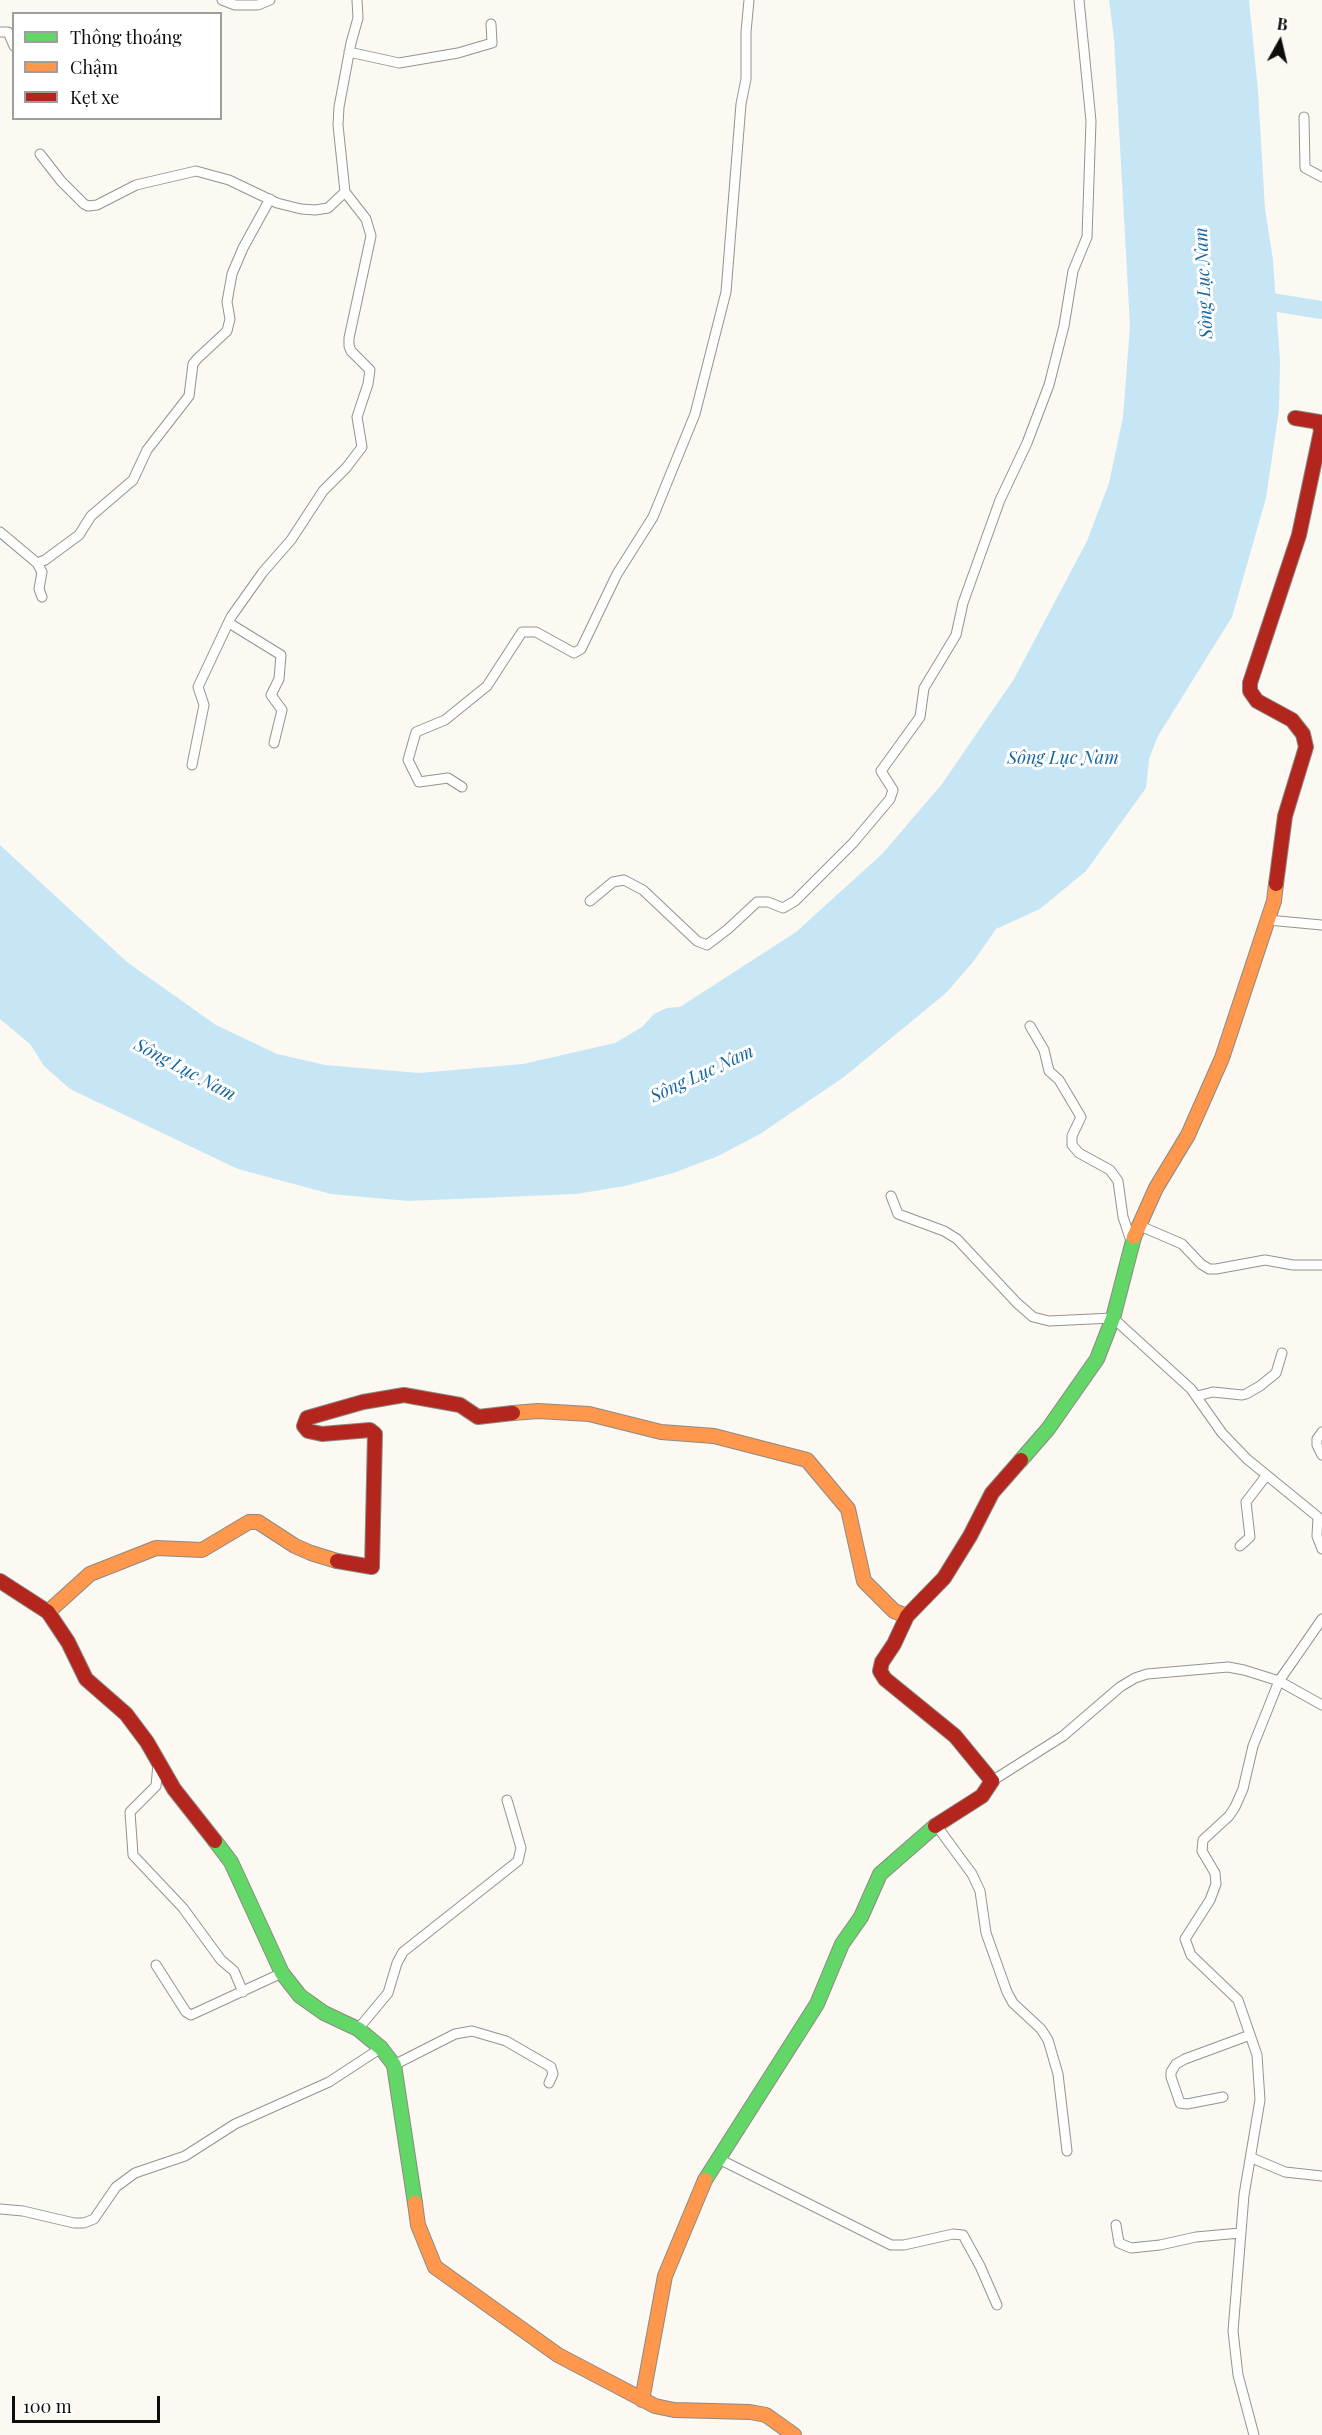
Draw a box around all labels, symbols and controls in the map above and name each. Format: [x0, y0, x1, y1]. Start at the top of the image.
legend [12, 12, 222, 120]
north arrow [1250, 12, 1310, 72]
text: B [1276, 13, 1289, 35]
text: Thông thoáng [70, 25, 182, 49]
text: Chậm [70, 55, 118, 79]
text: Kẹt xe [70, 85, 119, 109]
water label: Sông Lục Nam [1190, 227, 1218, 339]
water label: Sông Lục Nam [1007, 747, 1119, 769]
water label: Sông Lục Nam [131, 1034, 239, 1106]
water label: Sông Lục Nam [647, 1041, 757, 1107]
scale bar [15, 2384, 164, 2422]
text: 100 m [23, 2394, 72, 2418]

